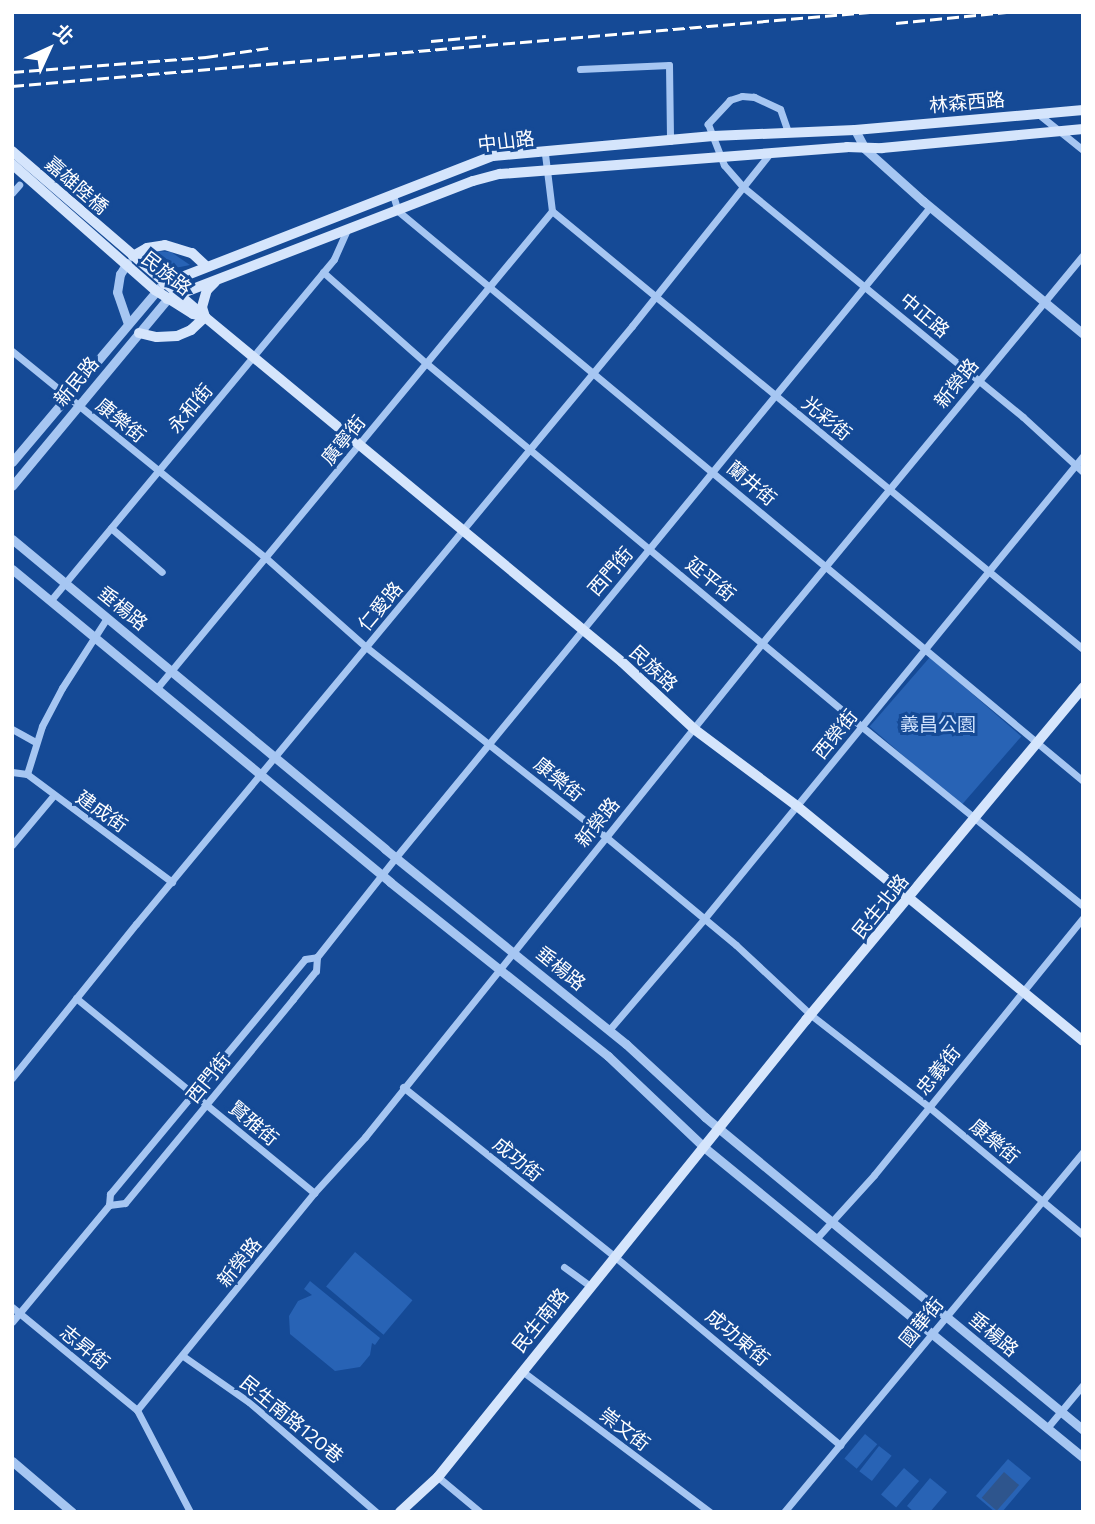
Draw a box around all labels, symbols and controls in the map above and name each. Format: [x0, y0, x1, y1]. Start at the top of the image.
north arrow [14, 14, 84, 84]
text: 北 [49, 19, 79, 49]
street label: 林森西路 [928, 87, 1006, 117]
street label: 中山路 [476, 126, 536, 156]
street label: 嘉雄陸橋 [41, 151, 113, 219]
street label: 民族路 [138, 246, 196, 300]
street label: 中正路 [896, 288, 954, 342]
street label: 新民路 [49, 352, 103, 410]
street label: 新榮路 [929, 354, 983, 412]
street label: 永和街 [163, 379, 217, 437]
street label: 光彩街 [798, 391, 856, 445]
street label: 康樂街 [92, 393, 150, 447]
street label: 廣寧街 [316, 411, 370, 469]
street label: 蘭井街 [723, 456, 781, 510]
street label: 西門街 [583, 542, 637, 600]
street label: 延平街 [682, 552, 740, 606]
street label: 仁愛路 [353, 577, 407, 635]
street label: 垂楊路 [94, 581, 152, 635]
street label: 民族路 [625, 640, 683, 696]
street label: 西榮街 [808, 705, 862, 763]
park label: 義昌公園 [900, 713, 976, 735]
street label: 康樂街 [530, 752, 588, 806]
street label: 建成街 [72, 785, 132, 837]
street label: 新榮路 [570, 793, 624, 851]
street label: 民生北路 [847, 869, 913, 943]
street label: 垂楊路 [532, 941, 590, 995]
street label: 忠義街 [911, 1041, 965, 1099]
street label: 西門街 [181, 1049, 235, 1107]
street label: 賢雅街 [225, 1096, 283, 1150]
street label: 康樂街 [966, 1114, 1024, 1168]
street label: 成功街 [489, 1132, 547, 1186]
street label: 新榮路 [212, 1233, 266, 1291]
street label: 民生南路 [507, 1283, 573, 1357]
street label: 國華街 [894, 1293, 948, 1351]
street label: 成功東街 [702, 1304, 774, 1370]
street label: 垂楊路 [965, 1307, 1023, 1361]
street label: 志昇街 [56, 1320, 114, 1374]
street label: 民生南路120巷 [236, 1370, 348, 1468]
street label: 崇文街 [595, 1403, 655, 1455]

